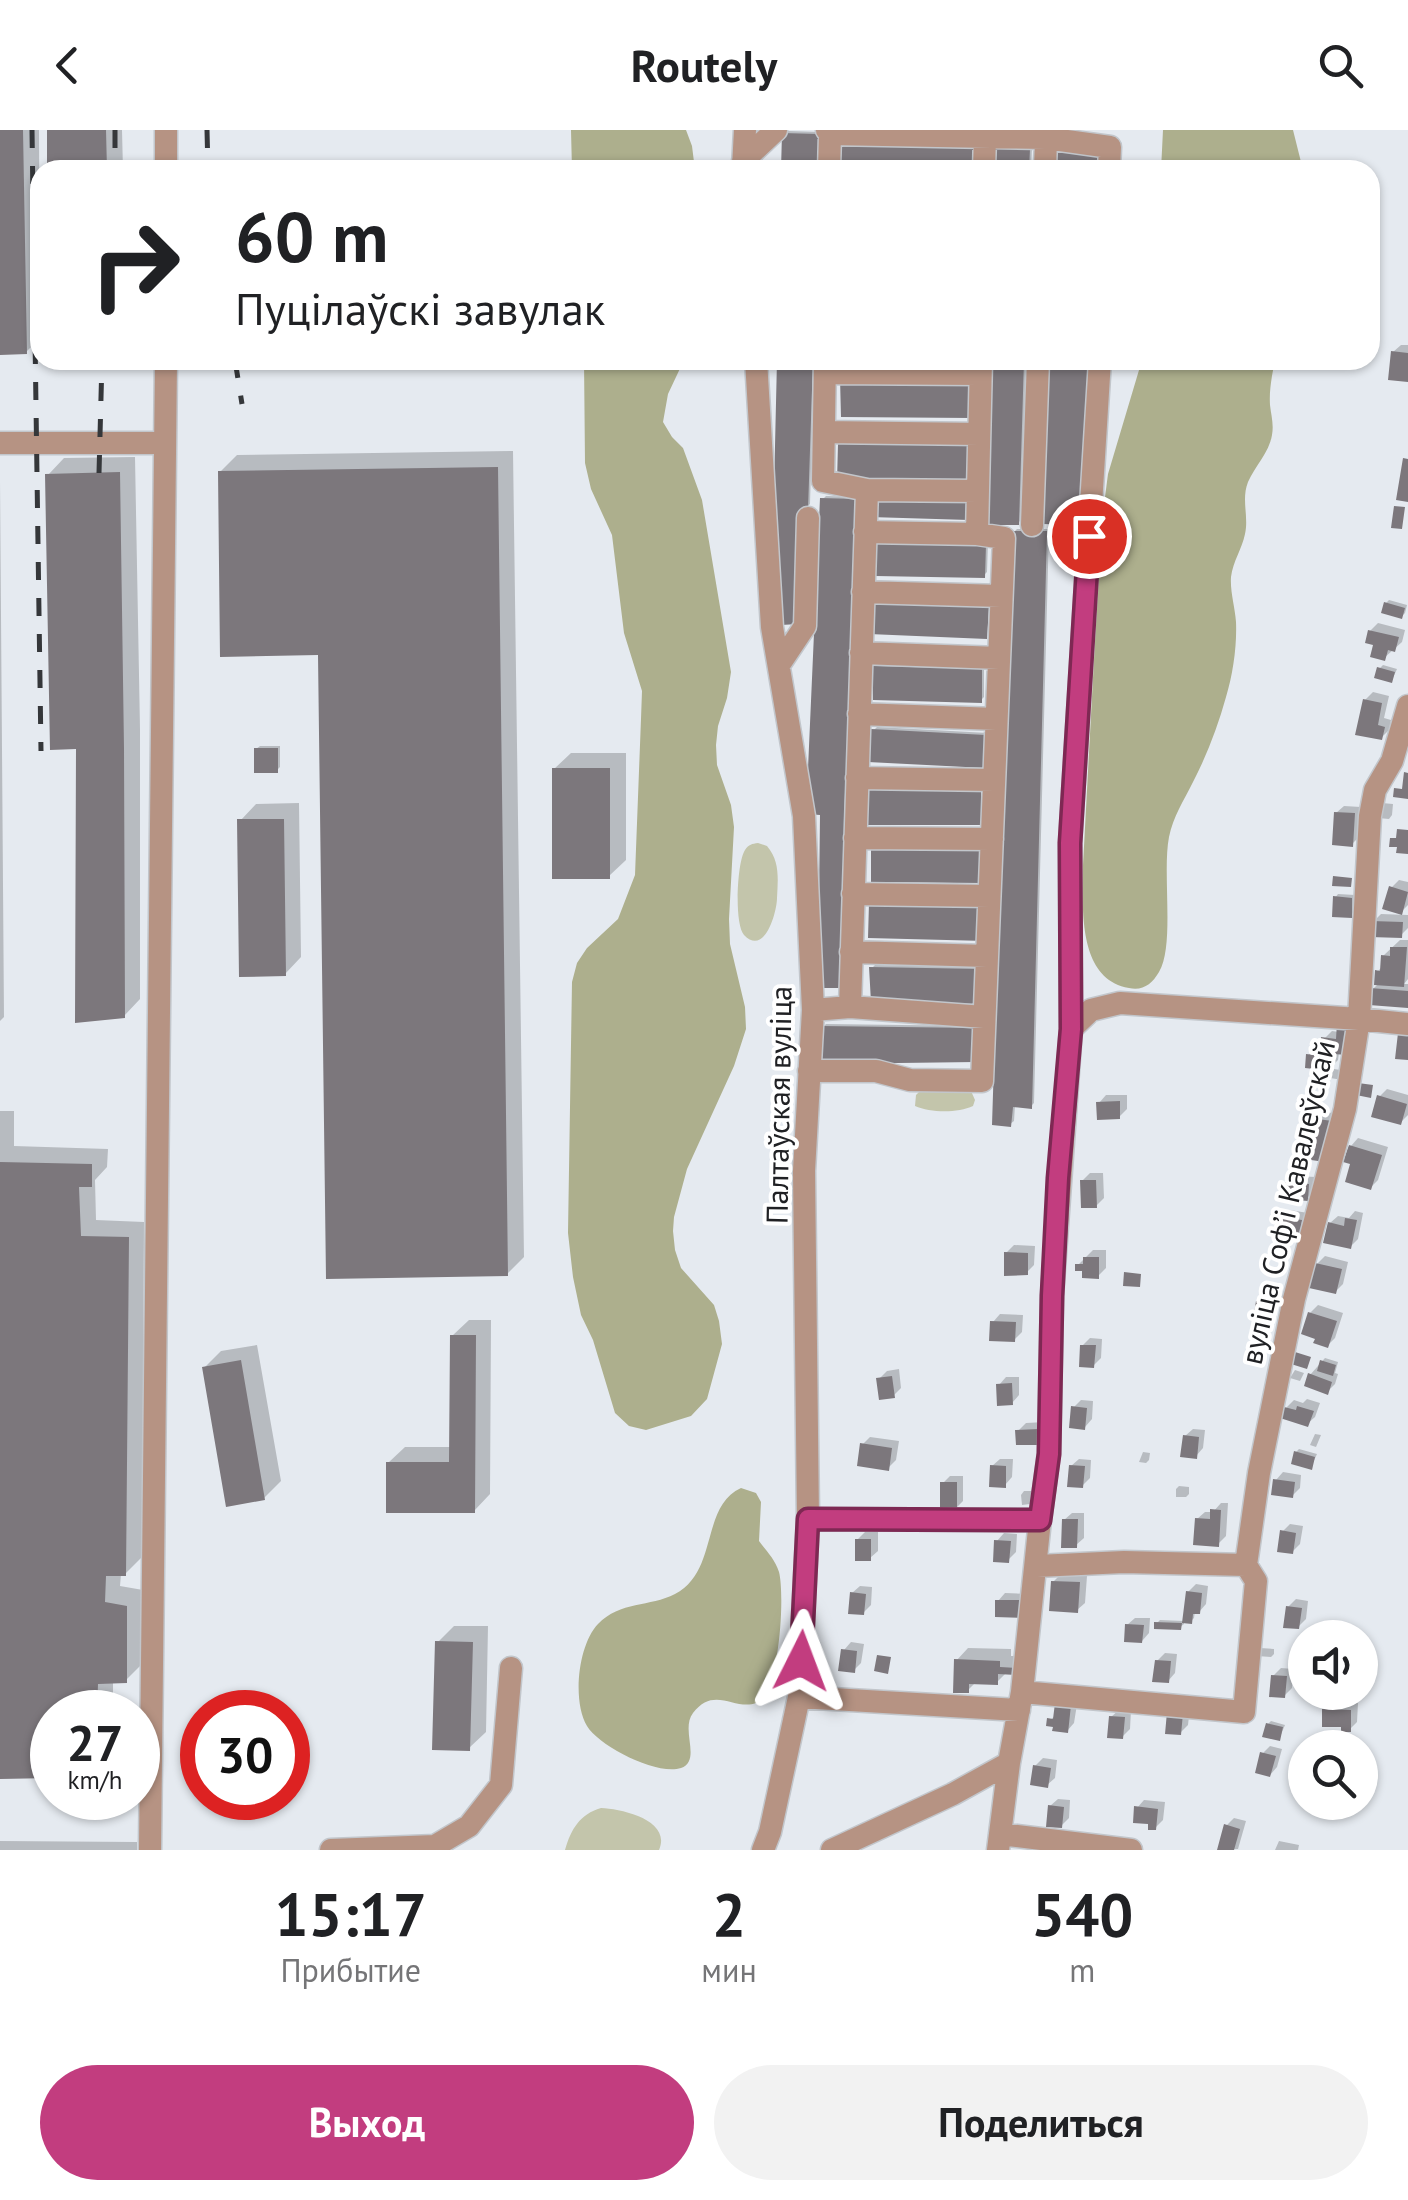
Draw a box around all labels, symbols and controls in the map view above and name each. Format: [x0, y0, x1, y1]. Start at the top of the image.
text: Routely [631, 36, 777, 94]
icon: back [40, 38, 95, 93]
icon: search [1313, 38, 1368, 93]
text: 60 m [235, 191, 388, 281]
icon: right [70, 200, 200, 330]
text: Пуцілаўскі завулак [235, 279, 605, 337]
pin [1047, 494, 1132, 579]
icon: arrive [1062, 509, 1117, 564]
street label: Палтаўская вуліца [756, 985, 800, 1225]
street label: вуліца Софʼі Кавалеўскай [1231, 1036, 1343, 1368]
position arrow [749, 1609, 853, 1713]
map controls [1288, 1620, 1378, 1820]
button: sound [1288, 1620, 1378, 1710]
speed limit sign: 30 [180, 1690, 310, 1820]
text: 27 [67, 1710, 123, 1775]
button: search [1288, 1730, 1378, 1820]
text: km/h [68, 1764, 122, 1796]
text: 15:17 [275, 1875, 427, 1953]
text: 2 [712, 1875, 746, 1953]
text: 540 [1031, 1875, 1133, 1953]
text: Прибытие [280, 1949, 421, 1991]
text: мин [701, 1949, 757, 1991]
text: m [1069, 1949, 1095, 1991]
button: Выход [40, 2065, 694, 2180]
button: Поделиться [714, 2065, 1368, 2180]

